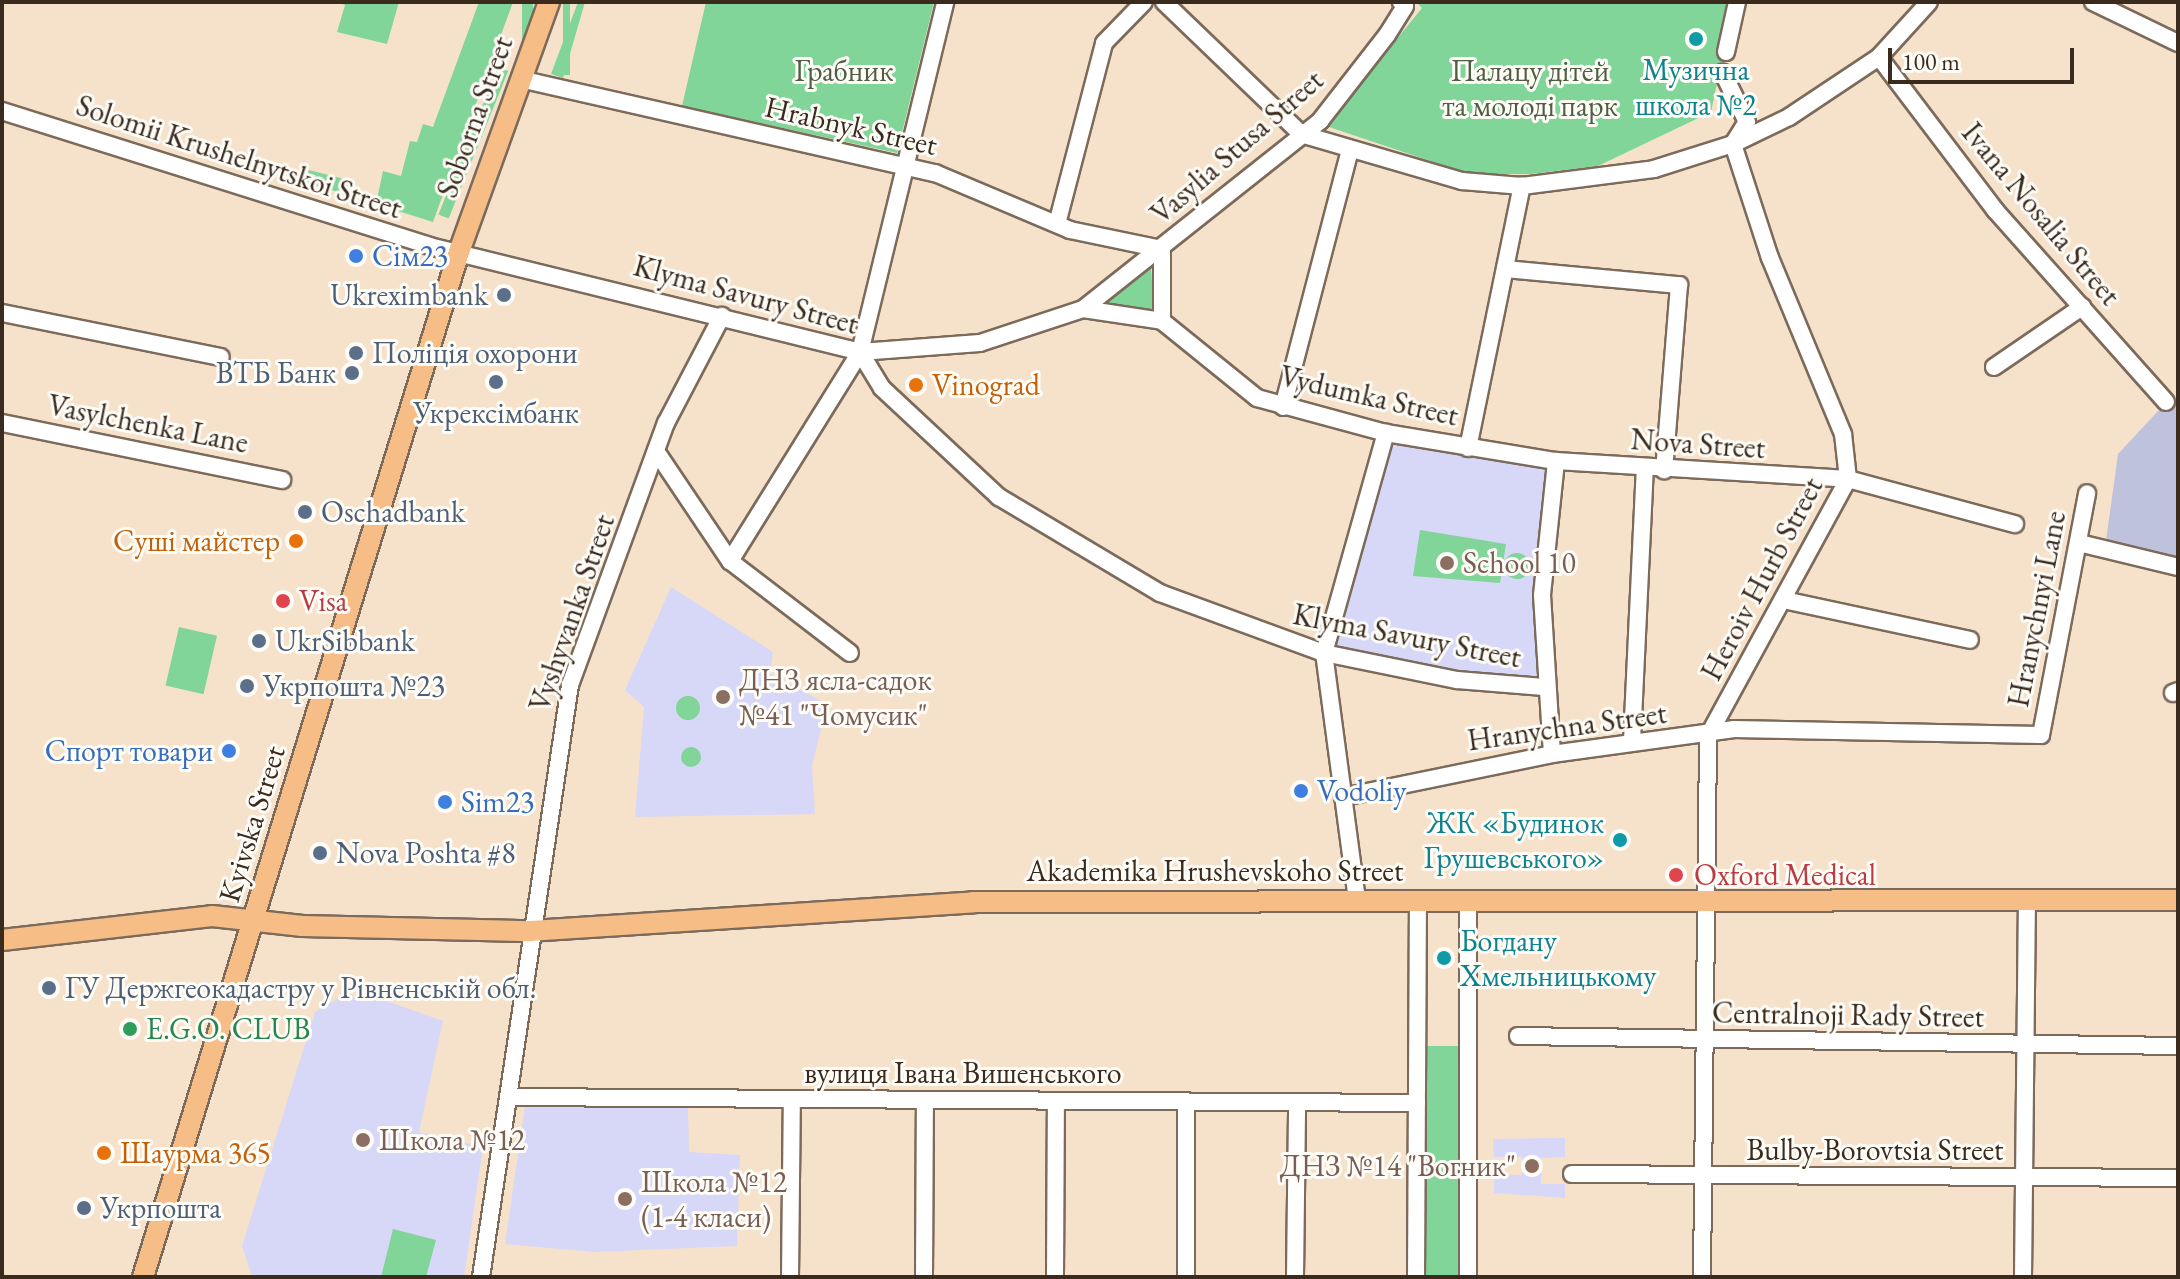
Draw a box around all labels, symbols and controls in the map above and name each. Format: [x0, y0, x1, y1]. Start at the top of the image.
marker: Музична школа №2 [1687, 30, 1705, 48]
street label: Soborna Street [429, 32, 521, 202]
scale bar [1892, 32, 2078, 82]
text: 100 m [1902, 46, 1960, 77]
place label: Музична школа №2 [1635, 52, 1757, 122]
park label: Грабник [795, 53, 893, 89]
park label: Палацу дітей та молоді парк [1442, 53, 1618, 124]
street label: Vasylia Stusa Street [1143, 62, 1331, 232]
street label: Solomii Krushelnytskoi Street [72, 87, 406, 227]
street label: Hrabnyk Street [761, 89, 941, 163]
street label: Ivana Nosalia Street [1954, 115, 2128, 313]
place label: Сім23 [372, 238, 448, 274]
marker: Сім23 [347, 247, 365, 265]
street label: Klyma Savury Street [630, 248, 862, 342]
place label: Ukreximbank [330, 277, 488, 313]
marker: Ukreximbank [495, 286, 513, 304]
place label: Поліцiя охорони [372, 335, 578, 371]
marker: Поліцiя охорони [347, 344, 365, 362]
place label: ВТБ Банк [216, 355, 336, 391]
street label: Vydumka Street [1276, 358, 1462, 434]
marker: ВТБ Банк [343, 364, 361, 382]
place label: Vinograd [932, 367, 1040, 403]
marker: Укрексімбанк [487, 373, 505, 391]
marker: Vinograd [907, 376, 925, 394]
street label: Vasylchenka Lane [45, 387, 251, 461]
place label: Укрексімбанк [413, 395, 579, 431]
street label: Nova Street [1630, 421, 1766, 467]
street label: Heroiv Hurb Street [1693, 471, 1831, 687]
place label: Oschadbank [321, 494, 465, 530]
marker: Oschadbank [296, 503, 314, 521]
street label: Hranychnyi Lane [2000, 508, 2074, 710]
street label: Vyshyvanka Street [521, 510, 623, 716]
place label: Суші майстер [113, 523, 280, 559]
marker: Суші майстер [287, 532, 305, 550]
place label: School 10 [1463, 545, 1576, 581]
marker: School 10 [1438, 554, 1456, 572]
place label: Visa [299, 583, 348, 619]
marker: Visa [274, 592, 292, 610]
street label: Klyma Savury Street [1290, 596, 1524, 676]
place label: UkrSibbank [275, 623, 415, 659]
marker: UkrSibbank [250, 632, 268, 650]
place label: ДНЗ ясла-садок №41 "Чомусик" [739, 662, 932, 732]
place label: Укрпошта №23 [263, 668, 445, 704]
marker: Укрпошта №23 [238, 677, 256, 695]
marker: ДНЗ ясла-садок №41 "Чомусик" [714, 688, 732, 706]
street label: Hranychna Street [1465, 695, 1669, 759]
place label: Спорт товари [45, 733, 213, 769]
street label: Kyivska Street [211, 741, 293, 907]
marker: Спорт товари [220, 742, 238, 760]
place label: Vodoliy [1317, 773, 1406, 809]
marker: Vodoliy [1292, 782, 1310, 800]
place label: Sim23 [461, 784, 534, 820]
marker: Sim23 [436, 793, 454, 811]
place label: ЖК «Будинок Грушевського» [1424, 805, 1604, 876]
marker: ЖК «Будинок Грушевського» [1611, 831, 1629, 849]
place label: Nova Poshta #8 [336, 835, 516, 871]
marker: Nova Poshta #8 [311, 844, 329, 862]
street label: Akademika Hrushevskoho Street [1027, 853, 1403, 889]
place label: Oxford Medical [1694, 857, 1876, 893]
marker: Oxford Medical [1665, 864, 1687, 886]
place label: Богдану Хмельницькому [1460, 923, 1656, 994]
marker: Богдану Хмельницькому [1435, 949, 1453, 967]
place label: ГУ Держгеокадастру у Рівненській обл. [65, 970, 536, 1006]
marker: ГУ Держгеокадастру у Рівненській обл. [40, 979, 58, 997]
street label: Centralnoji Rady Street [1712, 995, 1984, 1035]
place label: E.G.O. CLUB [146, 1011, 310, 1047]
marker: E.G.O. CLUB [121, 1020, 139, 1038]
street label: вулиця Івана Вишенського [804, 1055, 1122, 1091]
place label: Школа №12 [379, 1122, 525, 1158]
marker: Школа №12 [354, 1131, 372, 1149]
street label: Bulby-Borovtsia Street [1746, 1132, 2004, 1168]
place label: Шаурма 365 [120, 1135, 271, 1171]
marker: Шаурма 365 [95, 1144, 113, 1162]
place label: ДНЗ №14 "Вогник" [1280, 1148, 1516, 1184]
marker: ДНЗ №14 "Вогник" [1523, 1157, 1541, 1175]
place label: Школа №12 (1-4 класи) [641, 1164, 787, 1234]
place label: Укрпошта [100, 1190, 221, 1226]
marker: Школа №12 (1-4 класи) [616, 1190, 634, 1208]
marker: Укрпошта [75, 1199, 93, 1217]

